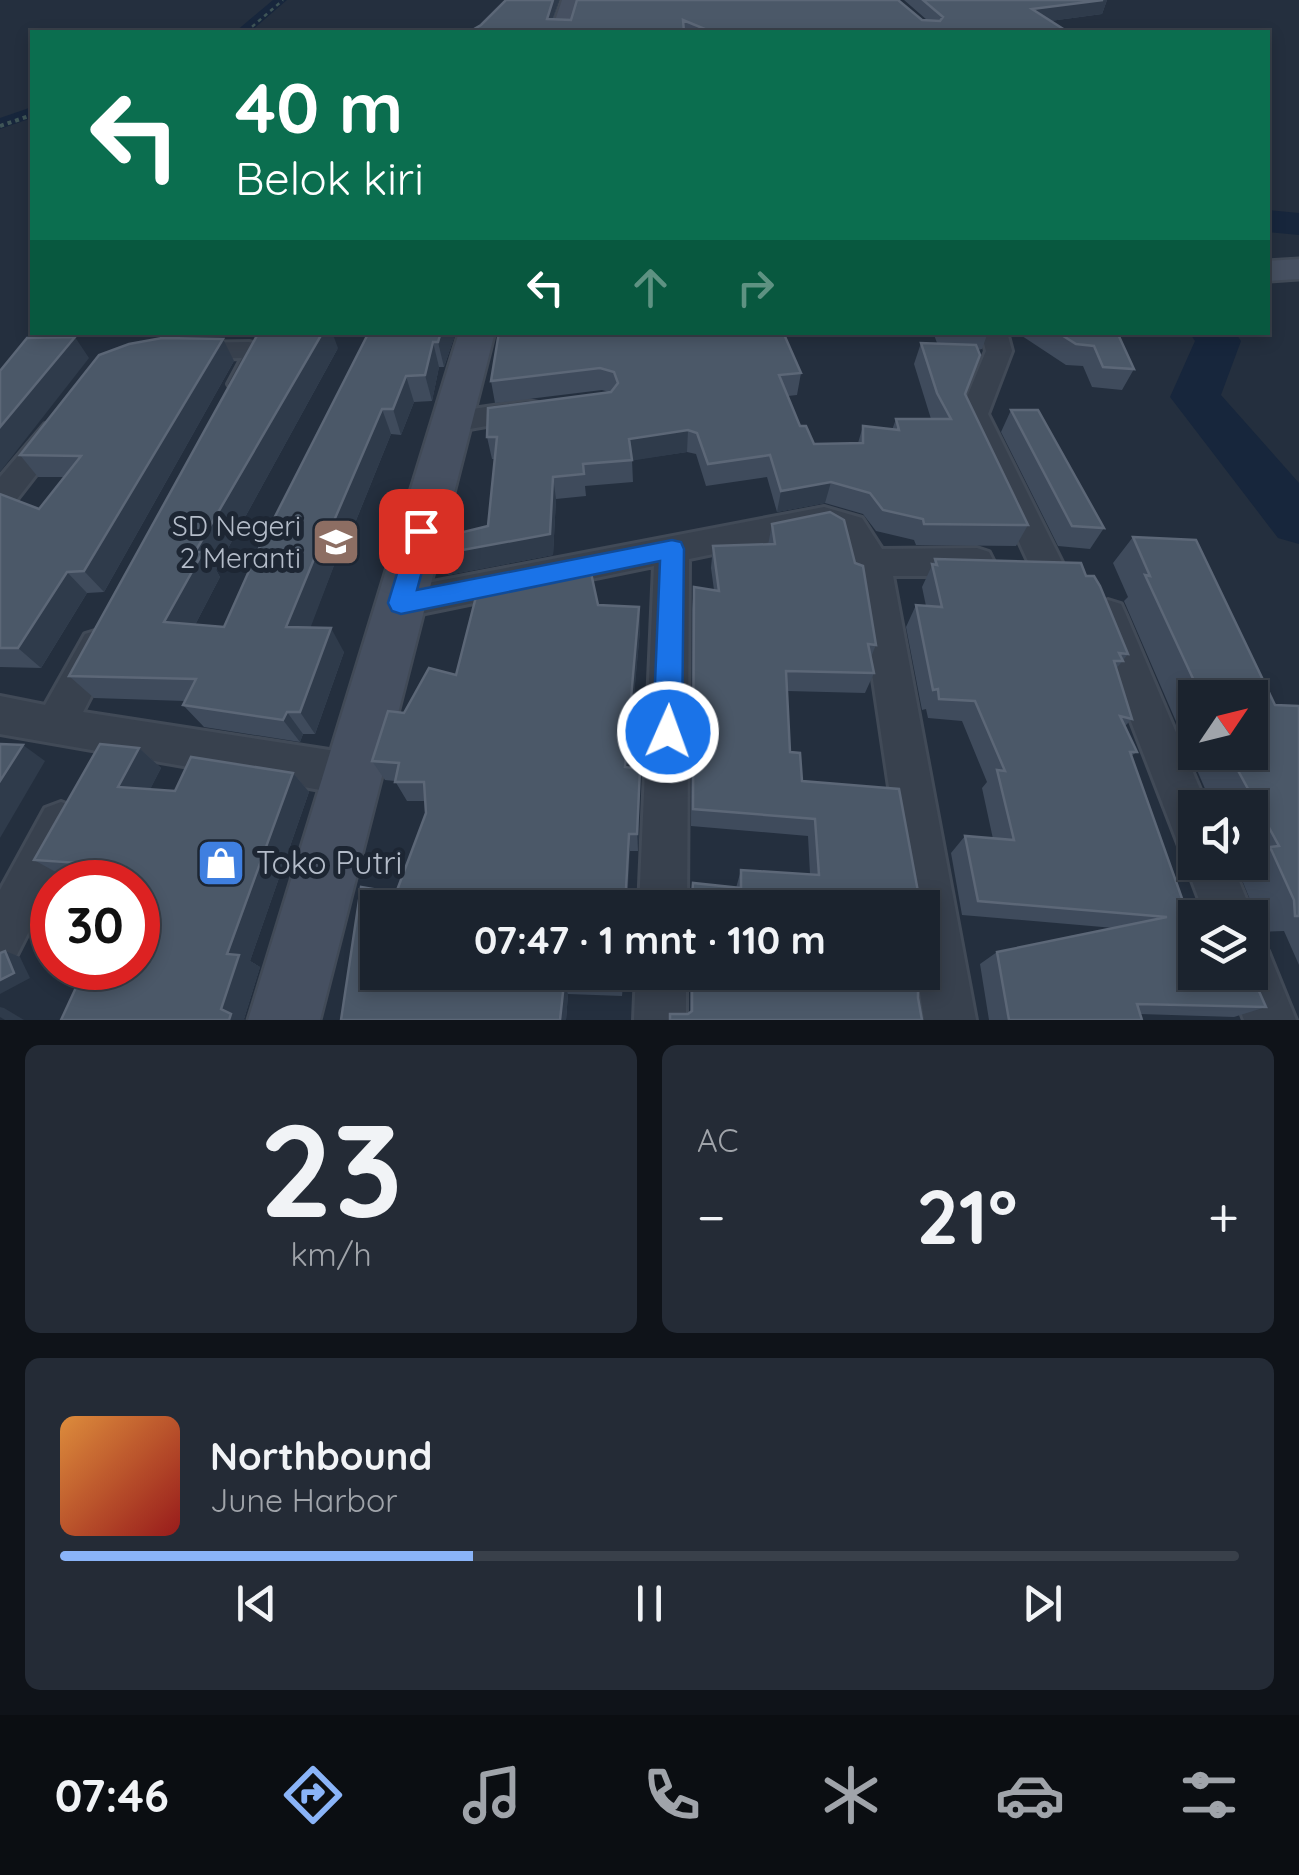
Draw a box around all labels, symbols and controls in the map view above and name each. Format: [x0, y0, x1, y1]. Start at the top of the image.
text: 40 m [235, 63, 403, 151]
icon: left [70, 70, 200, 200]
text: Belok kiri [235, 150, 424, 206]
icon: left [518, 260, 573, 315]
icon: ahead [623, 260, 678, 315]
icon: right [728, 260, 783, 315]
pin [379, 489, 464, 574]
icon: arrive [394, 504, 449, 559]
place label: SD Negeri 2 Meranti [172, 508, 301, 575]
school or university icon: SD Negeri 2 Meranti [310, 516, 362, 568]
position arrow [616, 680, 720, 784]
north arrow [1178, 680, 1268, 770]
map controls [1178, 680, 1268, 990]
button: sound [1178, 790, 1268, 880]
shop icon: Toko Putri [195, 837, 247, 889]
place label: Toko Putri [256, 842, 402, 882]
speed limit sign: 30 [30, 860, 160, 990]
button: layers [1178, 900, 1268, 990]
text: 07:47 · 1 mnt · 110 m [474, 916, 826, 964]
text: 23 [259, 1087, 403, 1250]
text: AC [697, 1120, 738, 1160]
text: 21° [916, 1169, 1017, 1263]
text: − [697, 1182, 726, 1251]
text: + [1208, 1182, 1239, 1251]
text: km/h [290, 1234, 372, 1274]
text: Northbound [210, 1432, 432, 1480]
text: June Harbor [210, 1480, 398, 1520]
icon: previous [229, 1576, 284, 1631]
icon: pause [622, 1576, 677, 1631]
icon: next [1015, 1576, 1070, 1631]
icon: directions [278, 1760, 348, 1830]
icon: music [457, 1760, 527, 1830]
icon: phone [637, 1760, 707, 1830]
icon: climate [816, 1760, 886, 1830]
icon: car [995, 1760, 1065, 1830]
icon: filters [1174, 1760, 1244, 1830]
text: 07:46 [55, 1767, 169, 1823]

